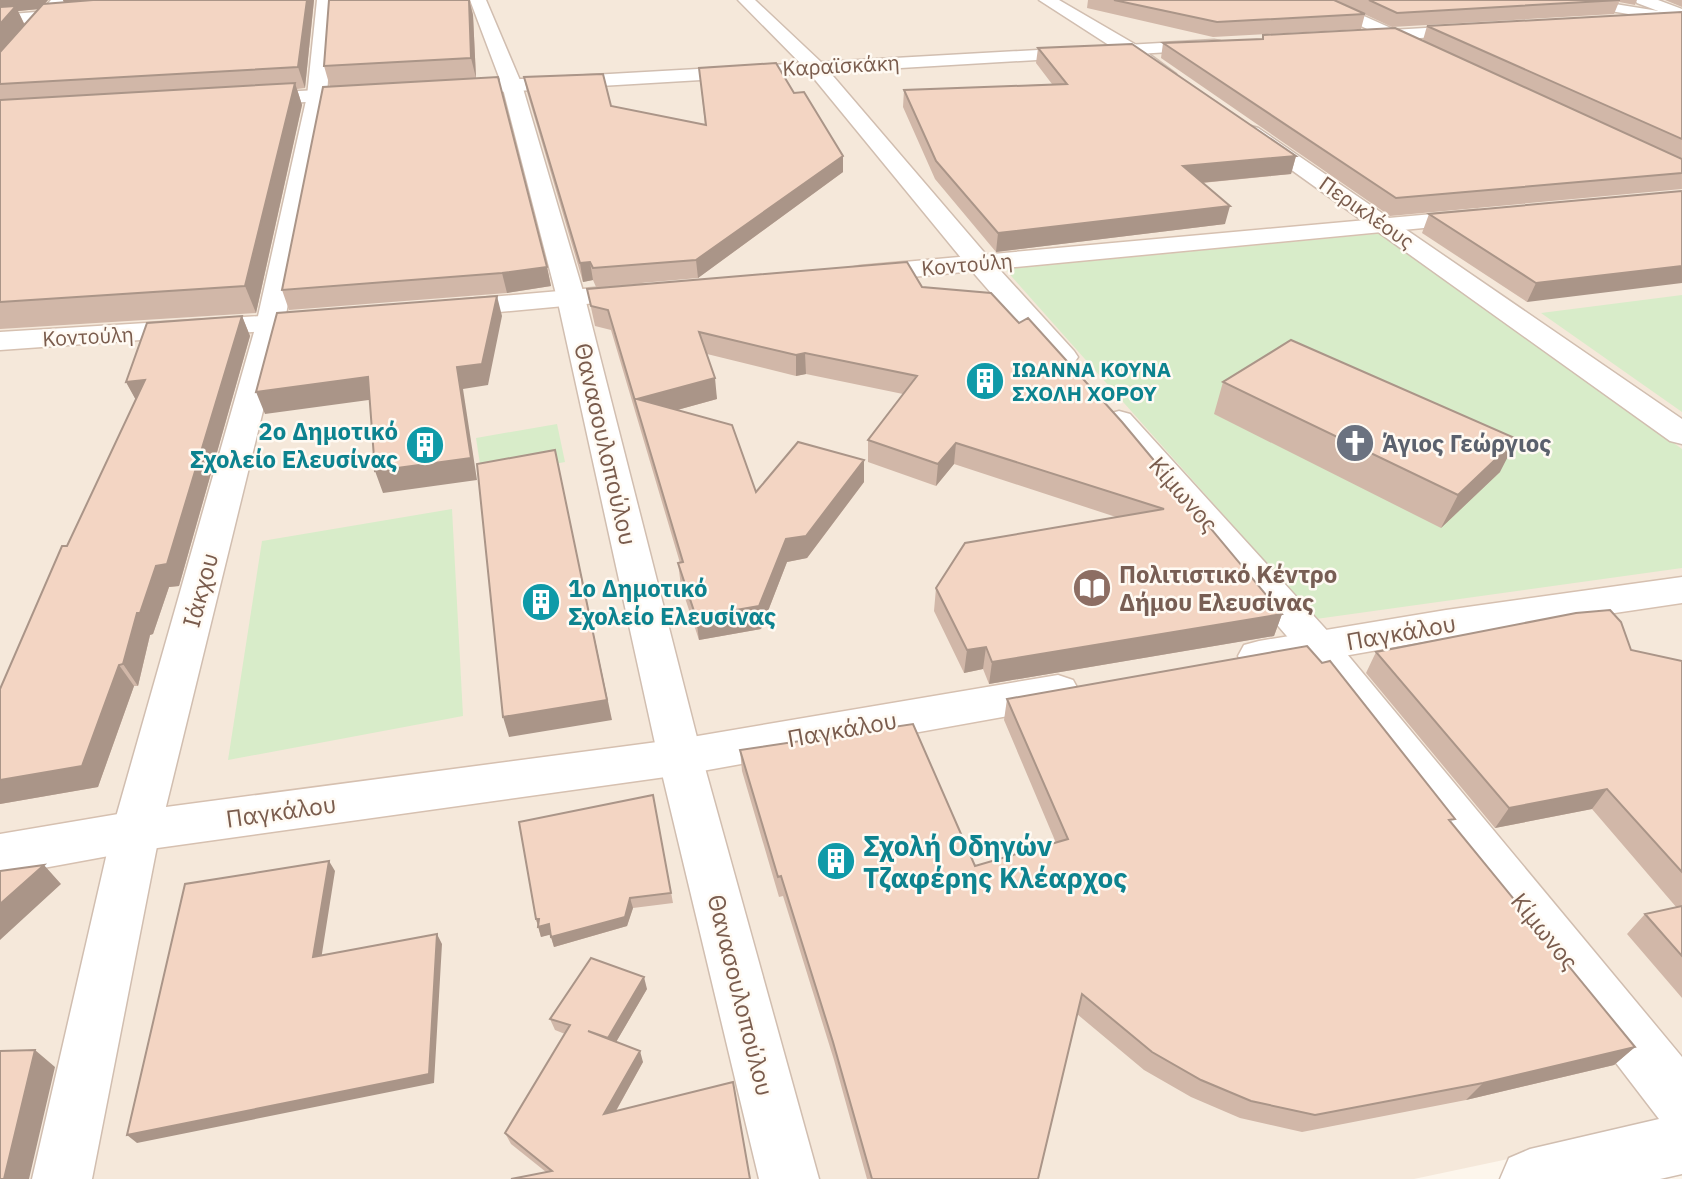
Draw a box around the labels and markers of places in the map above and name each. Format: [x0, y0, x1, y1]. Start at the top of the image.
place label: ΙΩΑΝΝΑ ΚΟΥΝΑ ΣΧΟΛΗ ΧΟΡΟΥ [1012, 355, 1171, 407]
building icon: ΙΩΑΝΝΑ ΚΟΥΝΑ ΣΧΟΛΗ ΧΟΡΟΥ [964, 360, 1006, 402]
place label: 2ο Δημοτικό Σχολείο Ελευσίνας [190, 415, 398, 475]
church icon: Άγιος Γεώργιος [1334, 422, 1376, 464]
building icon: 2ο Δημοτικό Σχολείο Ελευσίνας [404, 424, 446, 466]
place label: Άγιος Γεώργιος [1382, 427, 1551, 459]
place label: Πολιτιστικό Κέντρο Δήμου Ελευσίνας [1119, 558, 1337, 618]
library icon: Πολιτιστικό Κέντρο Δήμου Ελευσίνας [1071, 567, 1113, 609]
place label: 1ο Δημοτικό Σχολείο Ελευσίνας [568, 572, 776, 632]
building icon: 1ο Δημοτικό Σχολείο Ελευσίνας [520, 581, 562, 623]
place label: Σχολή Οδηγών Τζαφέρης Κλέαρχος [863, 827, 1127, 896]
building icon: Σχολή Οδηγών Τζαφέρης Κλέαρχος [815, 840, 857, 882]

